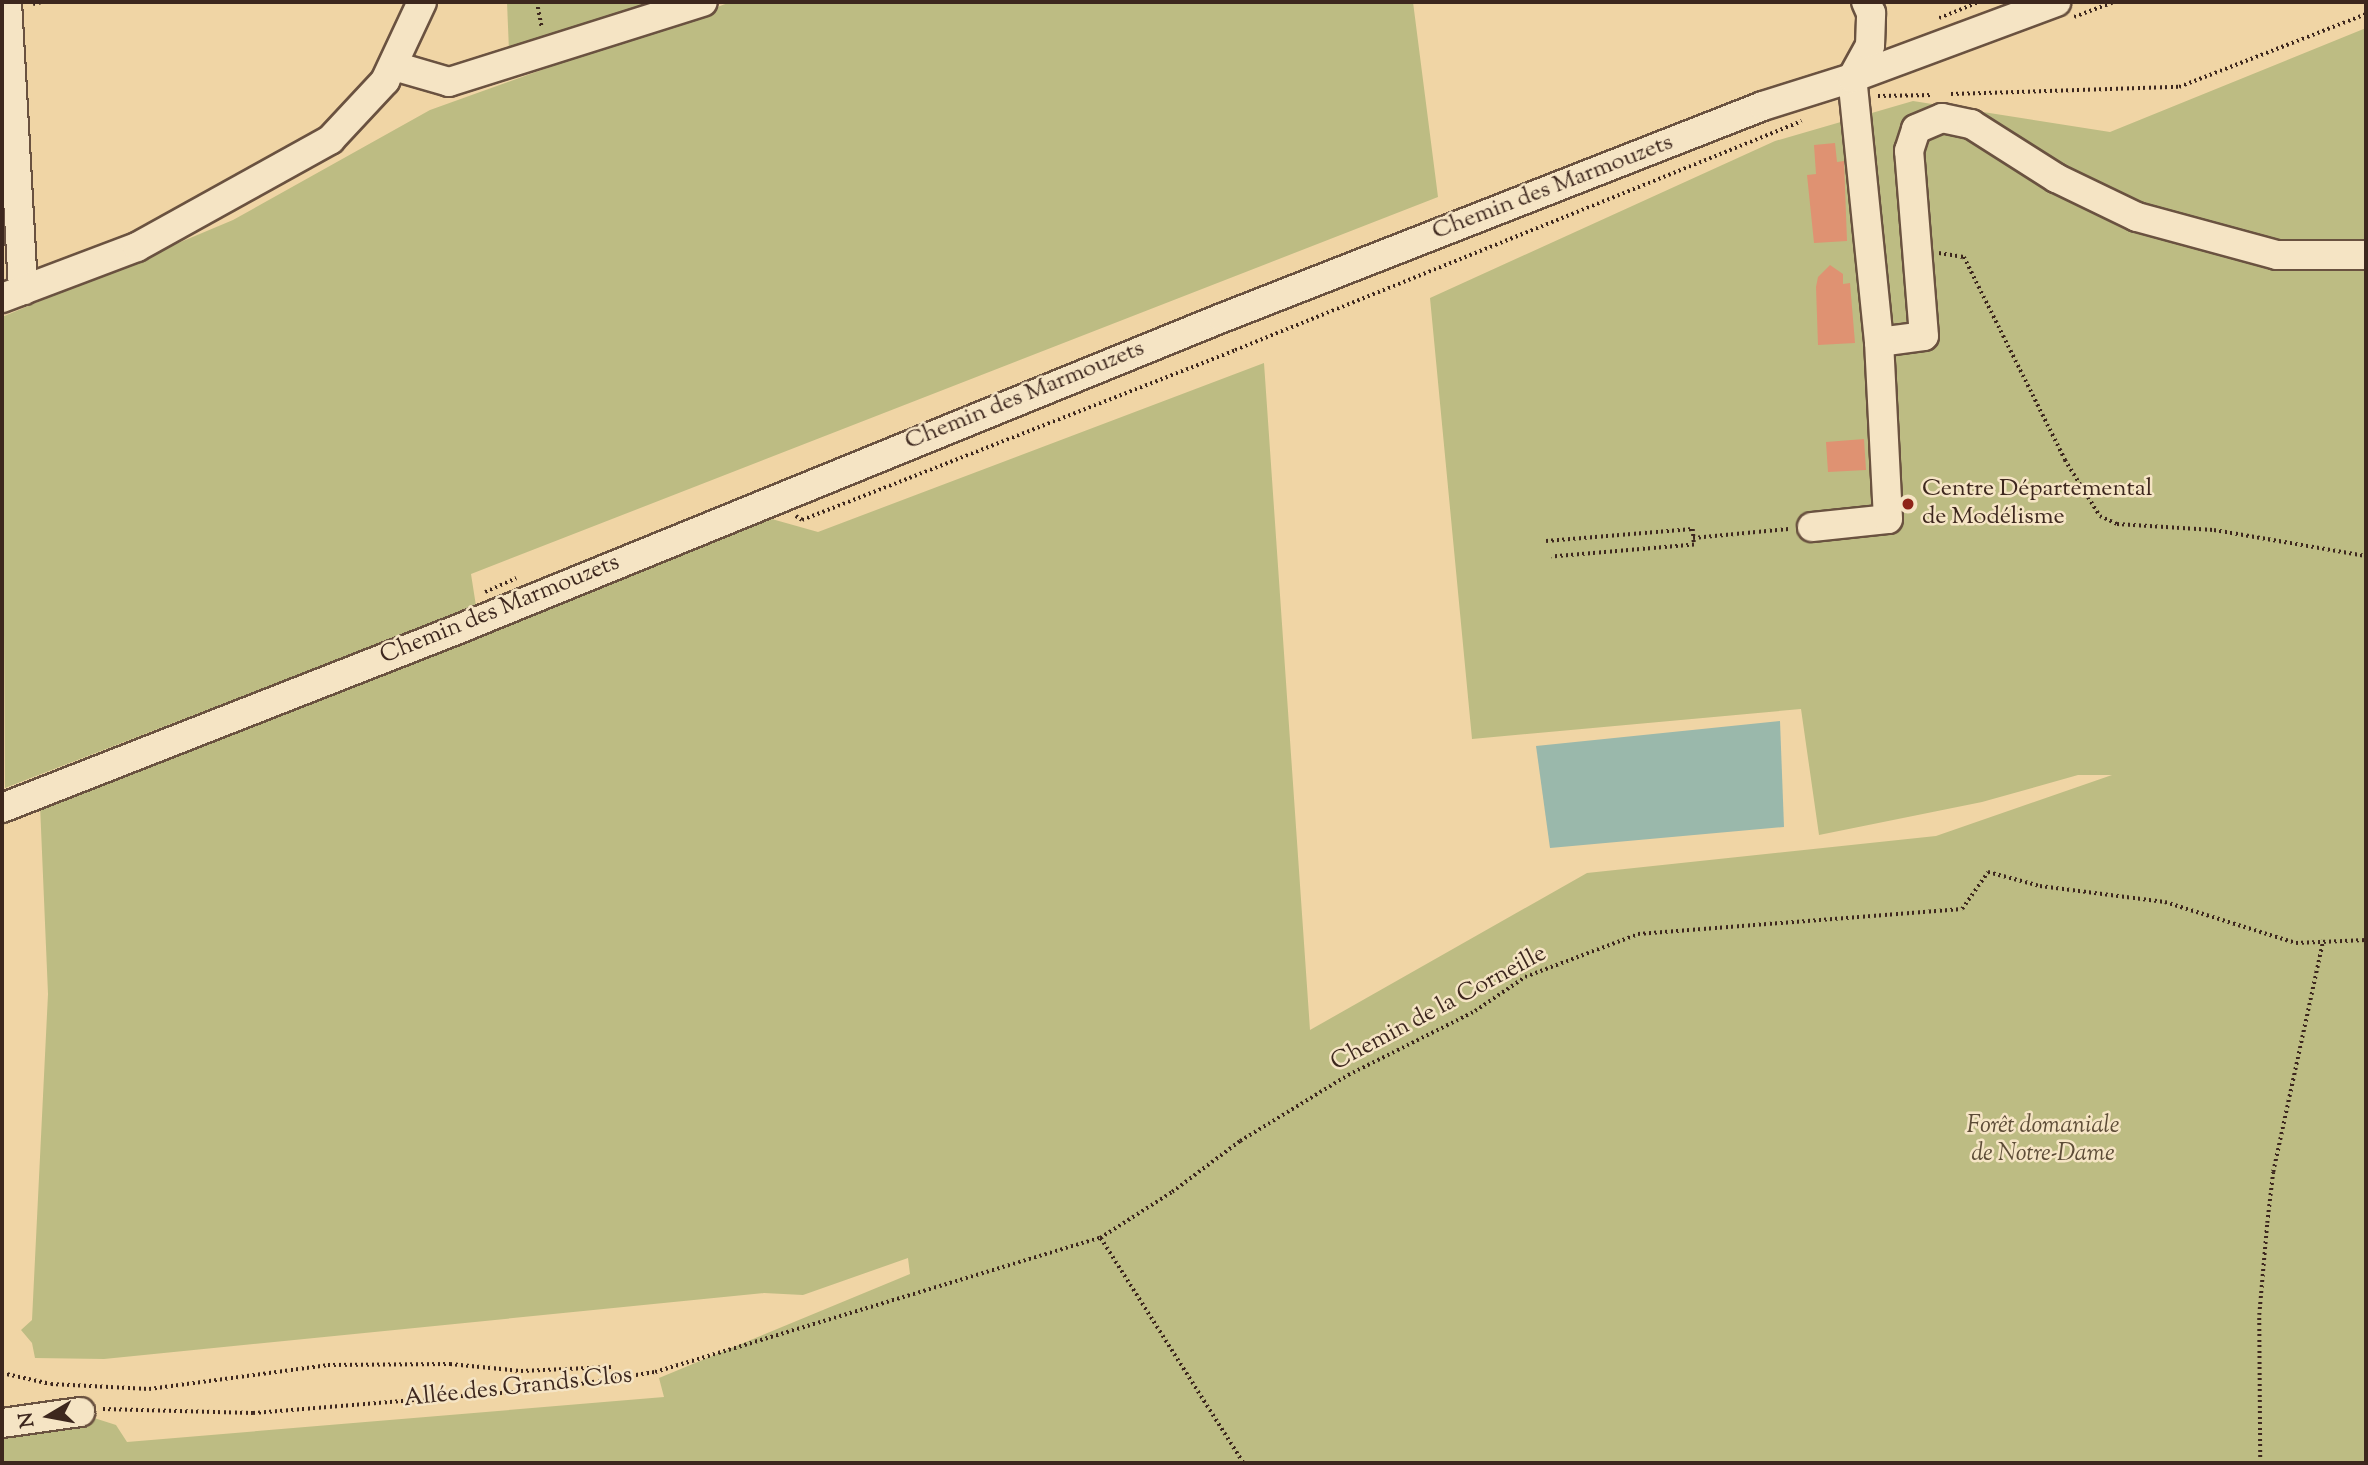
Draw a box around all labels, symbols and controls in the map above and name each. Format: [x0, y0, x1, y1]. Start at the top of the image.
street label: Chemin des Marmouzets [1429, 129, 1677, 247]
street label: Chemin des Marmouzets [901, 335, 1149, 457]
place label: Centre Départemental de Modélisme [1922, 476, 2152, 532]
marker: Centre Départemental de Modélisme [1900, 496, 1916, 512]
street label: Chemin des Marmouzets [376, 549, 624, 671]
street label: Chemin de la Corneille [1326, 940, 1552, 1078]
park label: Forêt domaniale de Notre-Dame [1967, 1113, 2119, 1169]
street label: Allée des Grands Clos [402, 1362, 634, 1414]
north arrow [14, 1381, 84, 1451]
text: N [13, 1410, 42, 1430]

